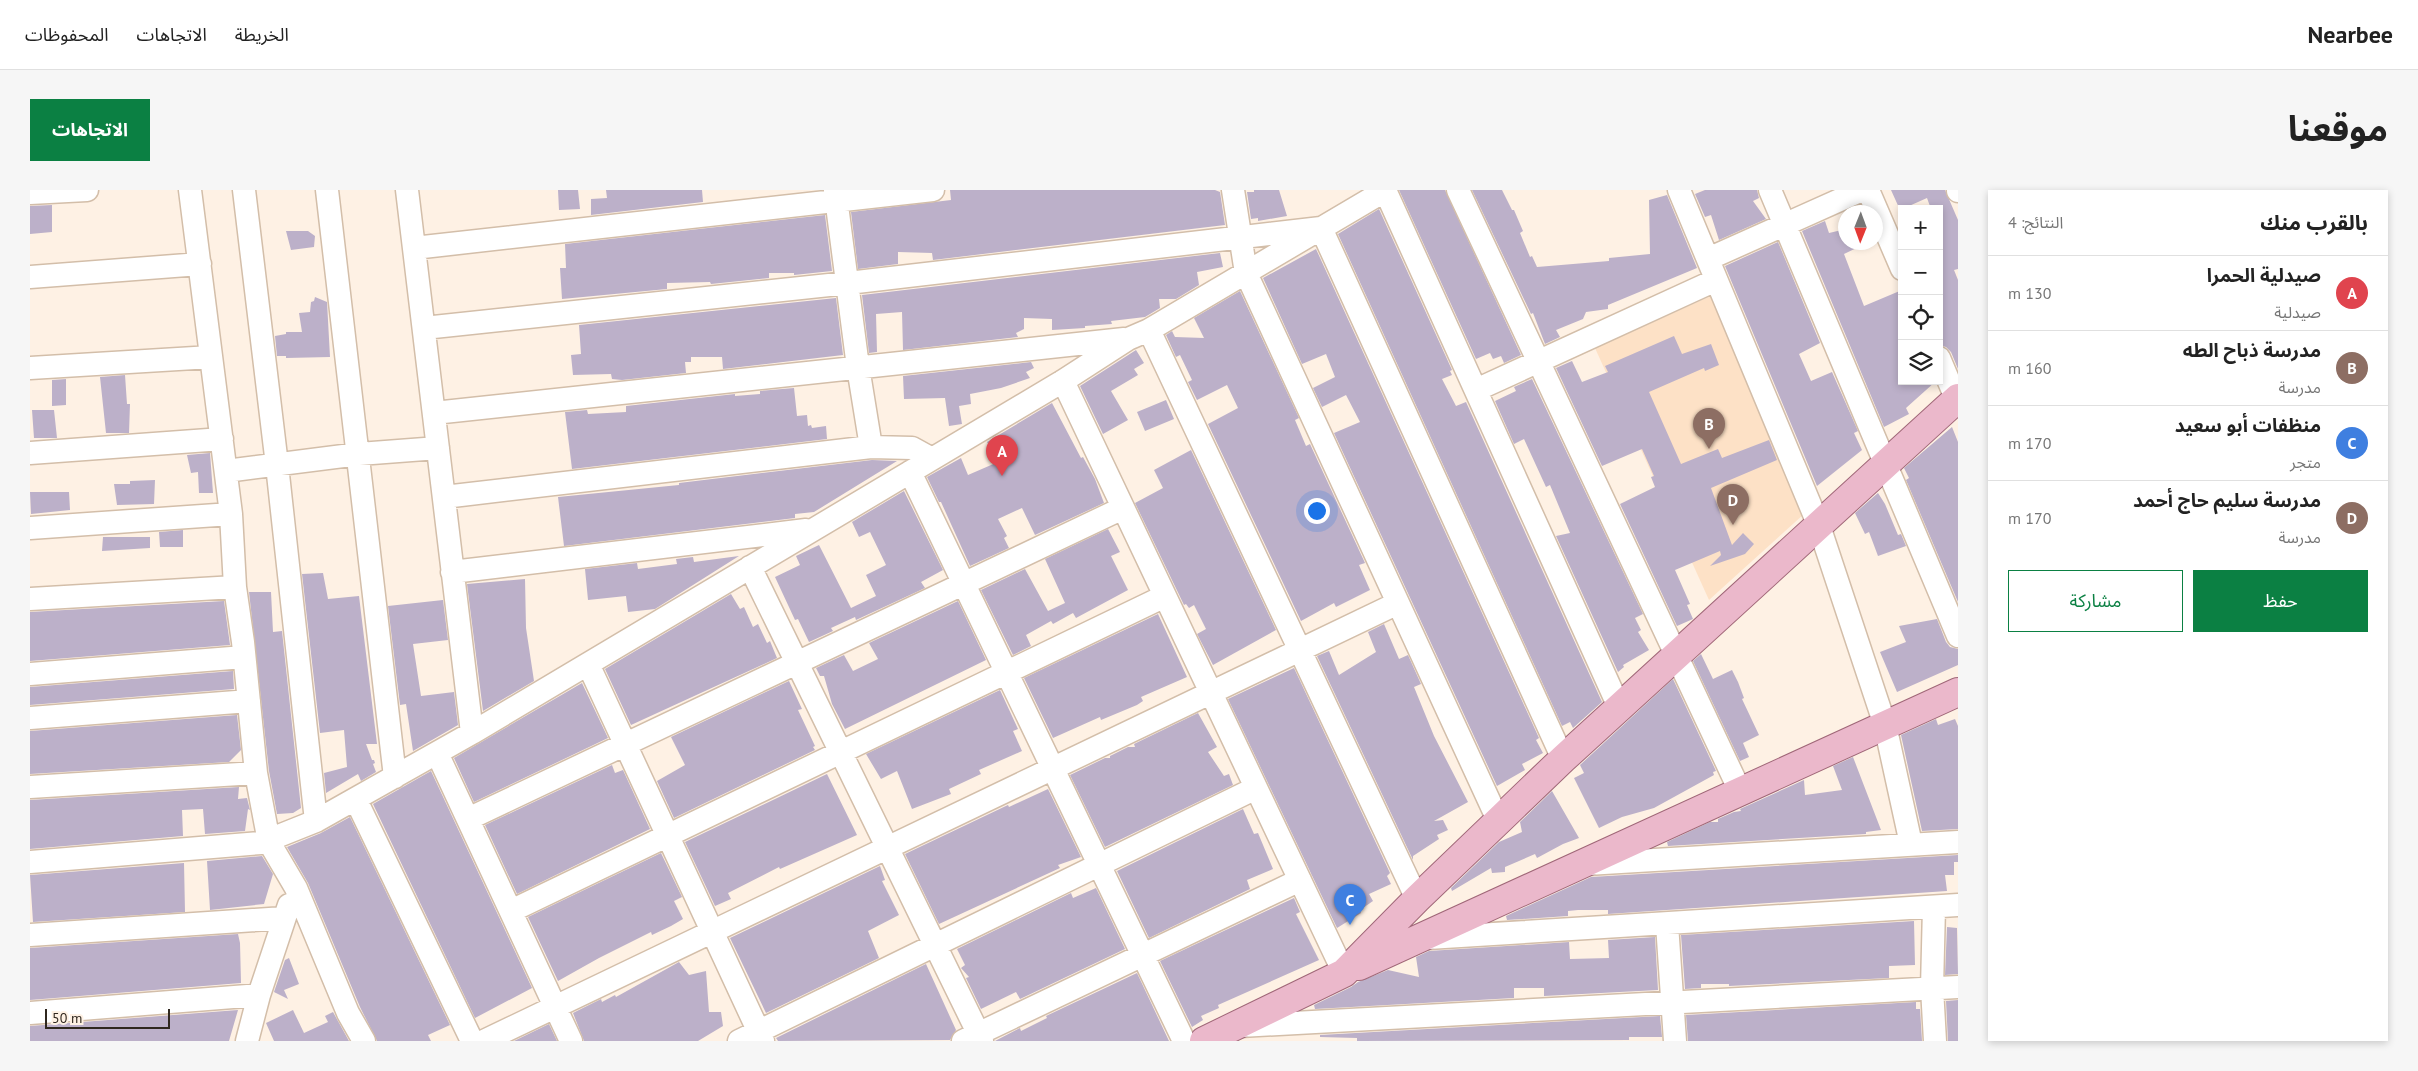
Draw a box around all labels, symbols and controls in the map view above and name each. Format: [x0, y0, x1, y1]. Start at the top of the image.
text: Nearbee [2308, 19, 2393, 50]
text: المحفوظات [25, 23, 109, 46]
text: الاتجاهات [137, 23, 207, 46]
text: الخريطة [235, 23, 289, 46]
button: الاتجاهات [30, 99, 150, 161]
text: موقعنا [2288, 105, 2388, 151]
north arrow [1838, 205, 1883, 250]
map controls [1898, 205, 1943, 385]
button: + [1898, 205, 1943, 250]
text: بالقرب منك [2260, 209, 2368, 236]
text: النتائج: 4 [2008, 212, 2063, 232]
button: − [1898, 250, 1943, 295]
text: صيدلية الحمرا [2207, 263, 2321, 287]
text: 130 m [2008, 283, 2051, 303]
text: A [2347, 283, 2357, 303]
button: locate [1898, 295, 1943, 340]
text: صيدلية [2274, 302, 2321, 322]
text: مدرسة ذباح الطه [2183, 338, 2321, 362]
button: layers [1898, 340, 1943, 385]
text: 160 m [2008, 358, 2051, 378]
text: B [2347, 358, 2357, 378]
text: مدرسة [2278, 377, 2321, 397]
pin: B [1693, 408, 1725, 449]
text: منظفات أبو سعيد [2175, 413, 2321, 437]
text: 170 m [2008, 433, 2051, 453]
text: C [2348, 433, 2356, 453]
pin: A [986, 435, 1018, 476]
text: متجر [2290, 452, 2321, 472]
pin: D [1717, 484, 1749, 525]
text: مدرسة سليم حاج أحمد [2133, 488, 2321, 512]
your location [1304, 498, 1330, 524]
text: 170 m [2008, 508, 2051, 528]
text: D [2347, 508, 2357, 528]
text: مدرسة [2278, 527, 2321, 547]
button: مشاركة [2008, 570, 2183, 632]
button: حفظ [2193, 570, 2368, 632]
pin: C [1334, 884, 1366, 925]
scale bar [45, 1006, 170, 1029]
text: 50 m [52, 1009, 82, 1027]

